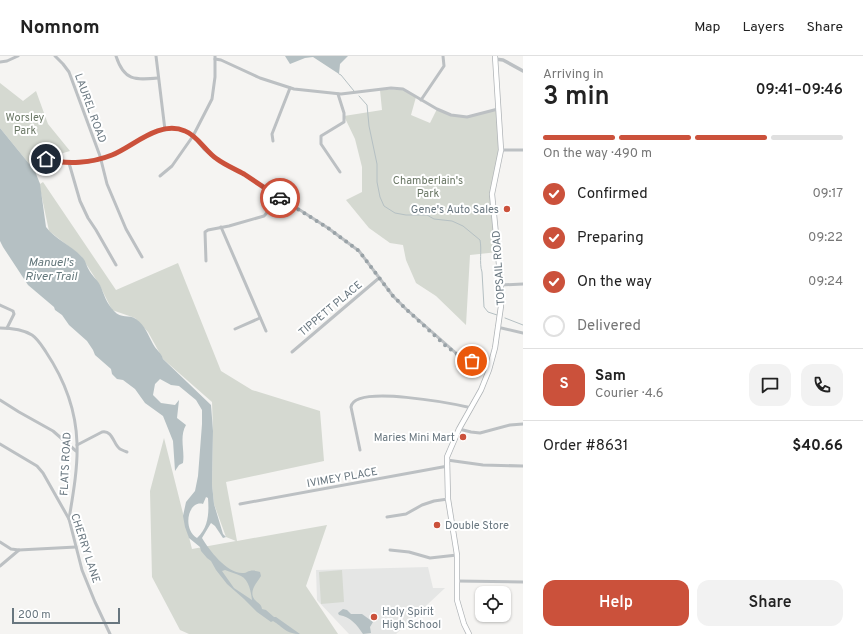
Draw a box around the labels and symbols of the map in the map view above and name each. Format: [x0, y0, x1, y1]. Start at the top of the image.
street label: LAUREL ROAD [71, 72, 109, 145]
park label: Worsley Park [6, 111, 45, 138]
pin [29, 142, 63, 176]
park label: Chamberlain's Park [393, 174, 463, 201]
courier [260, 178, 300, 218]
place label: Gene's Auto Sales [411, 203, 499, 217]
marker: Gene's Auto Sales [502, 204, 512, 214]
street label: TOPSAIL ROAD [489, 230, 509, 306]
water label: Manuel's River Trail [25, 255, 78, 285]
street label: TIPPETT PLACE [296, 278, 365, 339]
pin [455, 344, 489, 378]
place label: Maries Mini Mart [374, 431, 455, 445]
street label: FLATS ROAD [57, 432, 75, 496]
marker: Maries Mini Mart [458, 432, 468, 442]
street label: IVIMEY PLACE [306, 465, 379, 491]
street label: CHERRY LANE [67, 512, 103, 585]
place label: Double Store [445, 519, 509, 533]
marker: Double Store [432, 520, 442, 530]
place label: Holy Spirit High School [382, 605, 441, 632]
scale bar [12, 606, 120, 625]
marker: Holy Spirit High School [369, 612, 379, 622]

